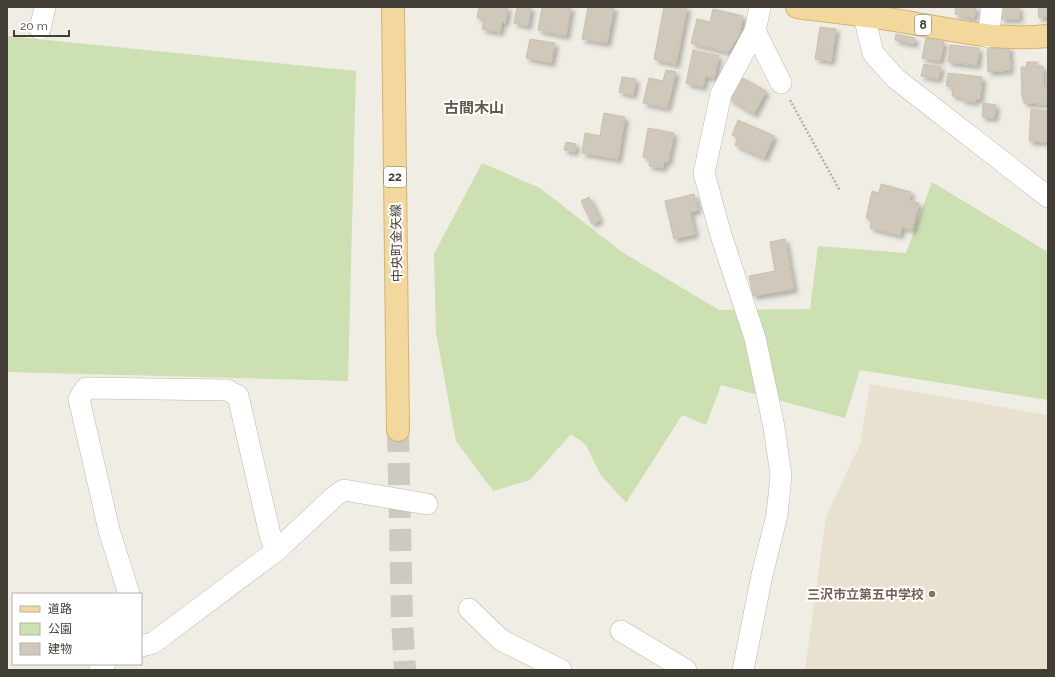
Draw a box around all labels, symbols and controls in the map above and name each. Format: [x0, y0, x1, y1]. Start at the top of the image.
scale bar [14, 12, 69, 38]
road number: 8 [915, 15, 931, 35]
text: 20 m [20, 19, 48, 33]
district label: 古間木山 [444, 99, 504, 117]
road number: 22 [384, 167, 406, 187]
street label: 中央町金矢線 [388, 204, 405, 282]
place label: 三沢市立第五中学校 [807, 587, 924, 602]
marker: 三沢市立第五中学校 [927, 589, 937, 599]
legend [12, 593, 142, 665]
text: 道路 [48, 602, 72, 616]
text: 公園 [48, 622, 72, 636]
text: 建物 [48, 642, 72, 656]

